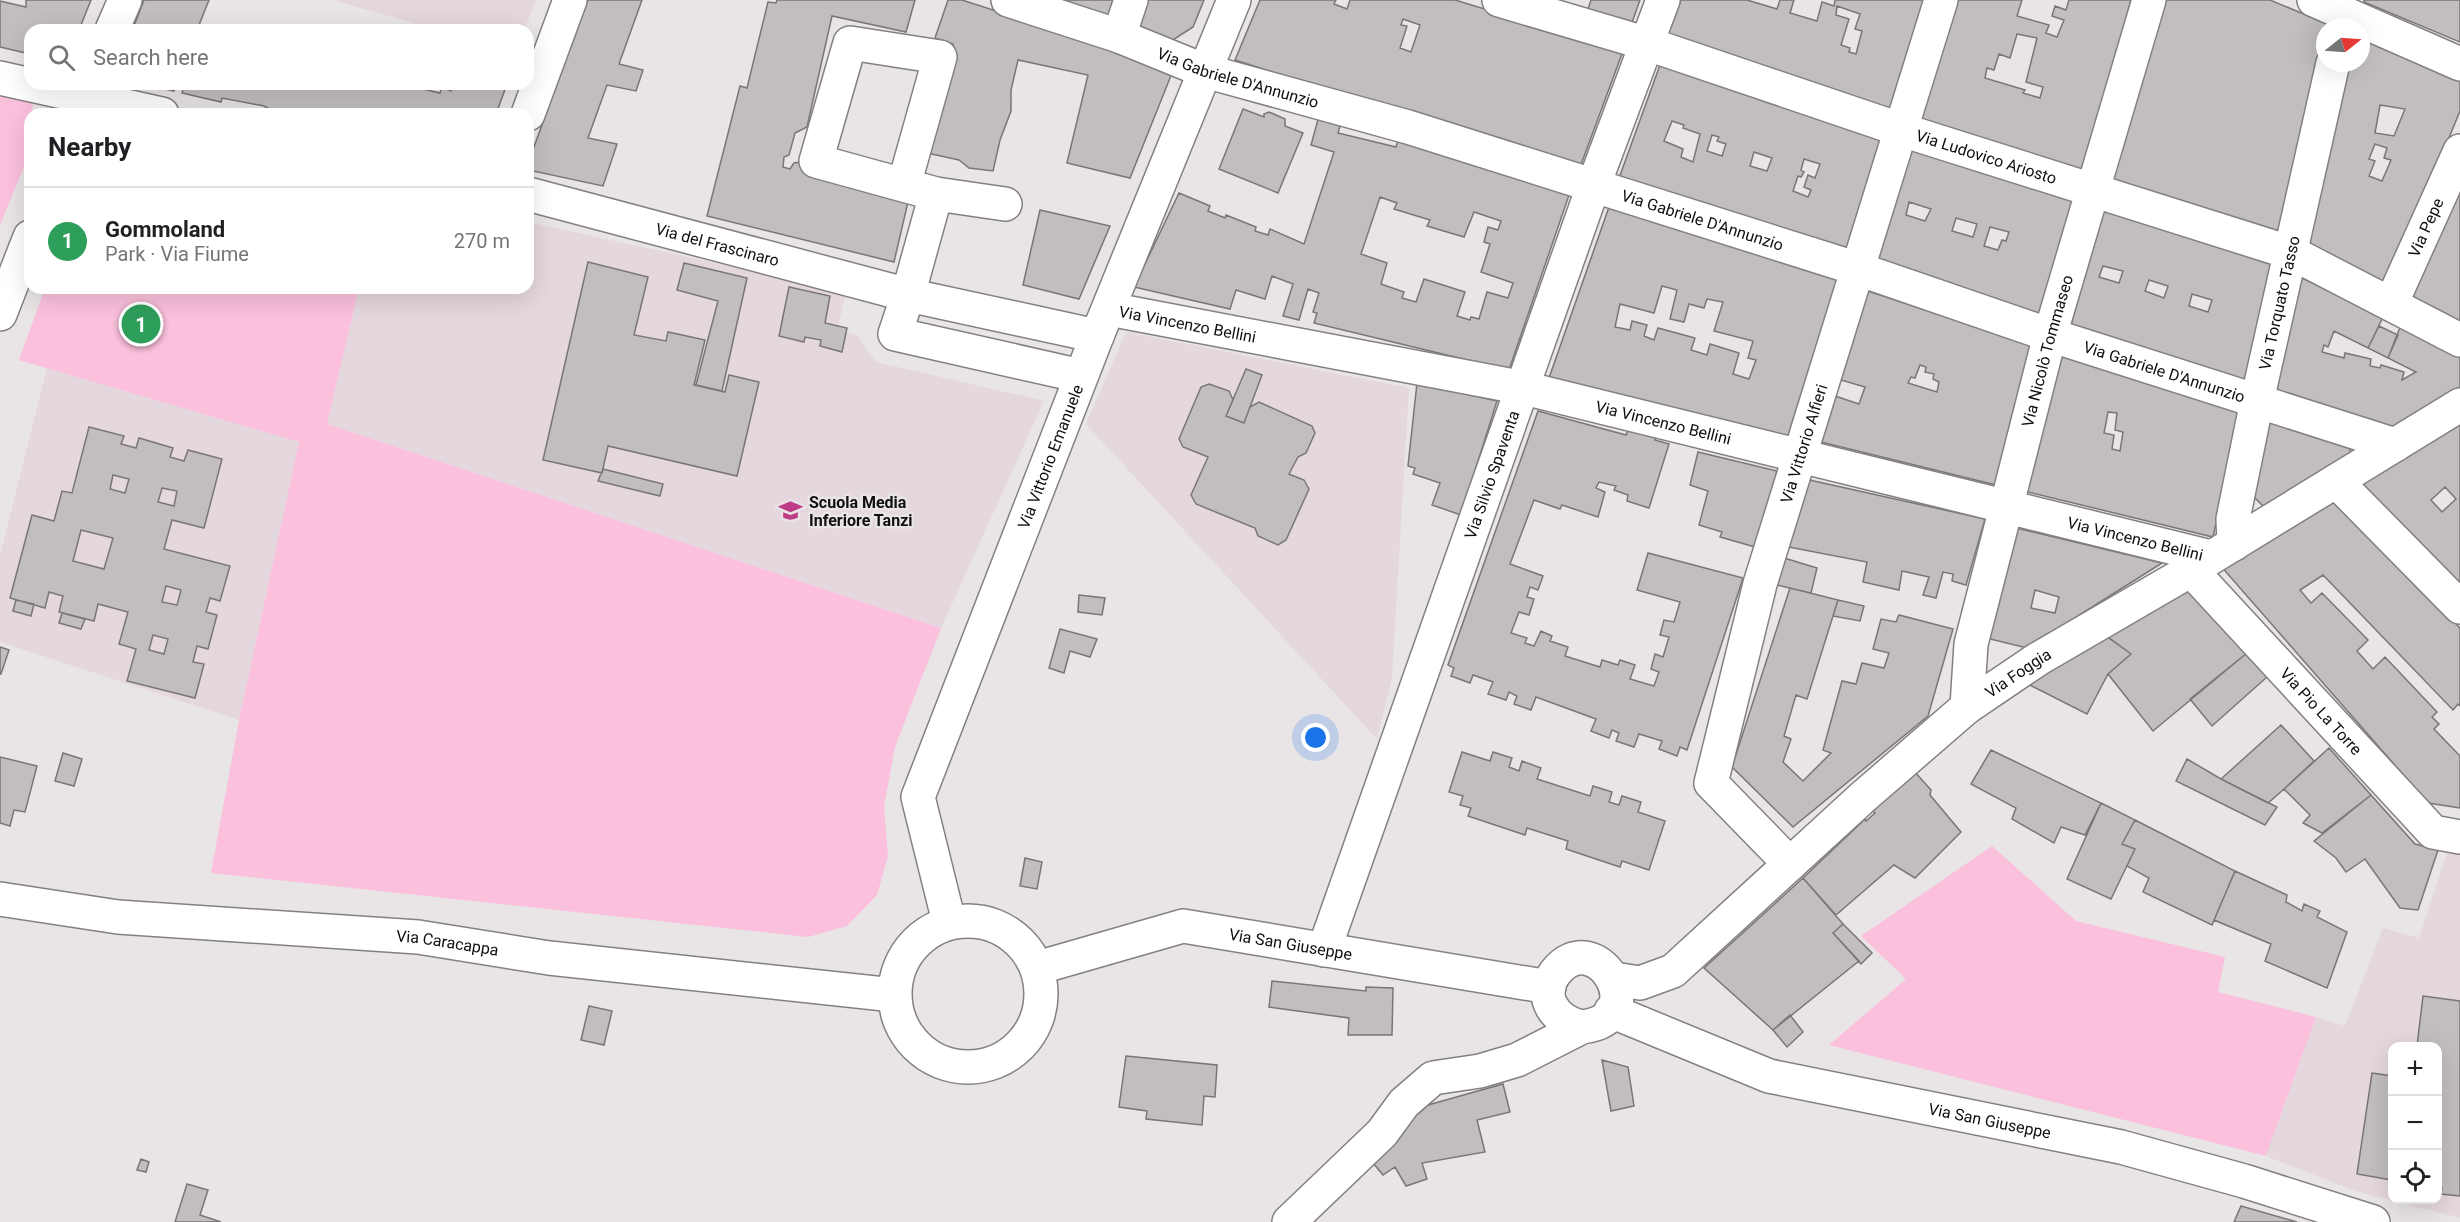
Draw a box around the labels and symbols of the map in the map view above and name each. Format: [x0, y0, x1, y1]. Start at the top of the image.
north arrow [2316, 18, 2370, 72]
street label: Via Gabriele D'Annunzio [1154, 43, 1321, 111]
street label: Via Ludovico Ariosto [1914, 126, 2059, 188]
street label: Via Gabriele D'Annunzio [1619, 186, 1786, 254]
street label: Via Pepe [2404, 195, 2447, 260]
street label: Via del Frascinaro [654, 219, 781, 270]
street label: Via Torquato Tasso [2255, 234, 2303, 372]
street label: Via Nicolò Tommaseo [2018, 273, 2077, 429]
pin: 1 [122, 302, 160, 346]
street label: Via Vincenzo Bellini [1117, 302, 1258, 346]
street label: Via Gabriele D'Annunzio [2081, 337, 2248, 406]
street label: Via Vittorio Emanuele [1014, 382, 1087, 531]
street label: Via Vittorio Alfieri [1776, 382, 1831, 506]
street label: Via Vincenzo Bellini [1594, 396, 1733, 448]
street label: Via Silvio Spaventa [1460, 408, 1523, 541]
place label: Scuola Media Inferiore Tanzi [809, 493, 913, 530]
school or university icon: Scuola Media Inferiore Tanzi [778, 498, 804, 524]
street label: Via Vincenzo Bellini [2065, 513, 2205, 564]
street label: Via Foggia [1981, 644, 2054, 702]
street label: Via Pio La Torre [2276, 663, 2366, 759]
your location [1301, 723, 1330, 752]
street label: Via San Giuseppe [1228, 924, 1354, 964]
street label: Via Caracappa [396, 926, 500, 959]
street label: Via San Giuseppe [1927, 1099, 2053, 1142]

